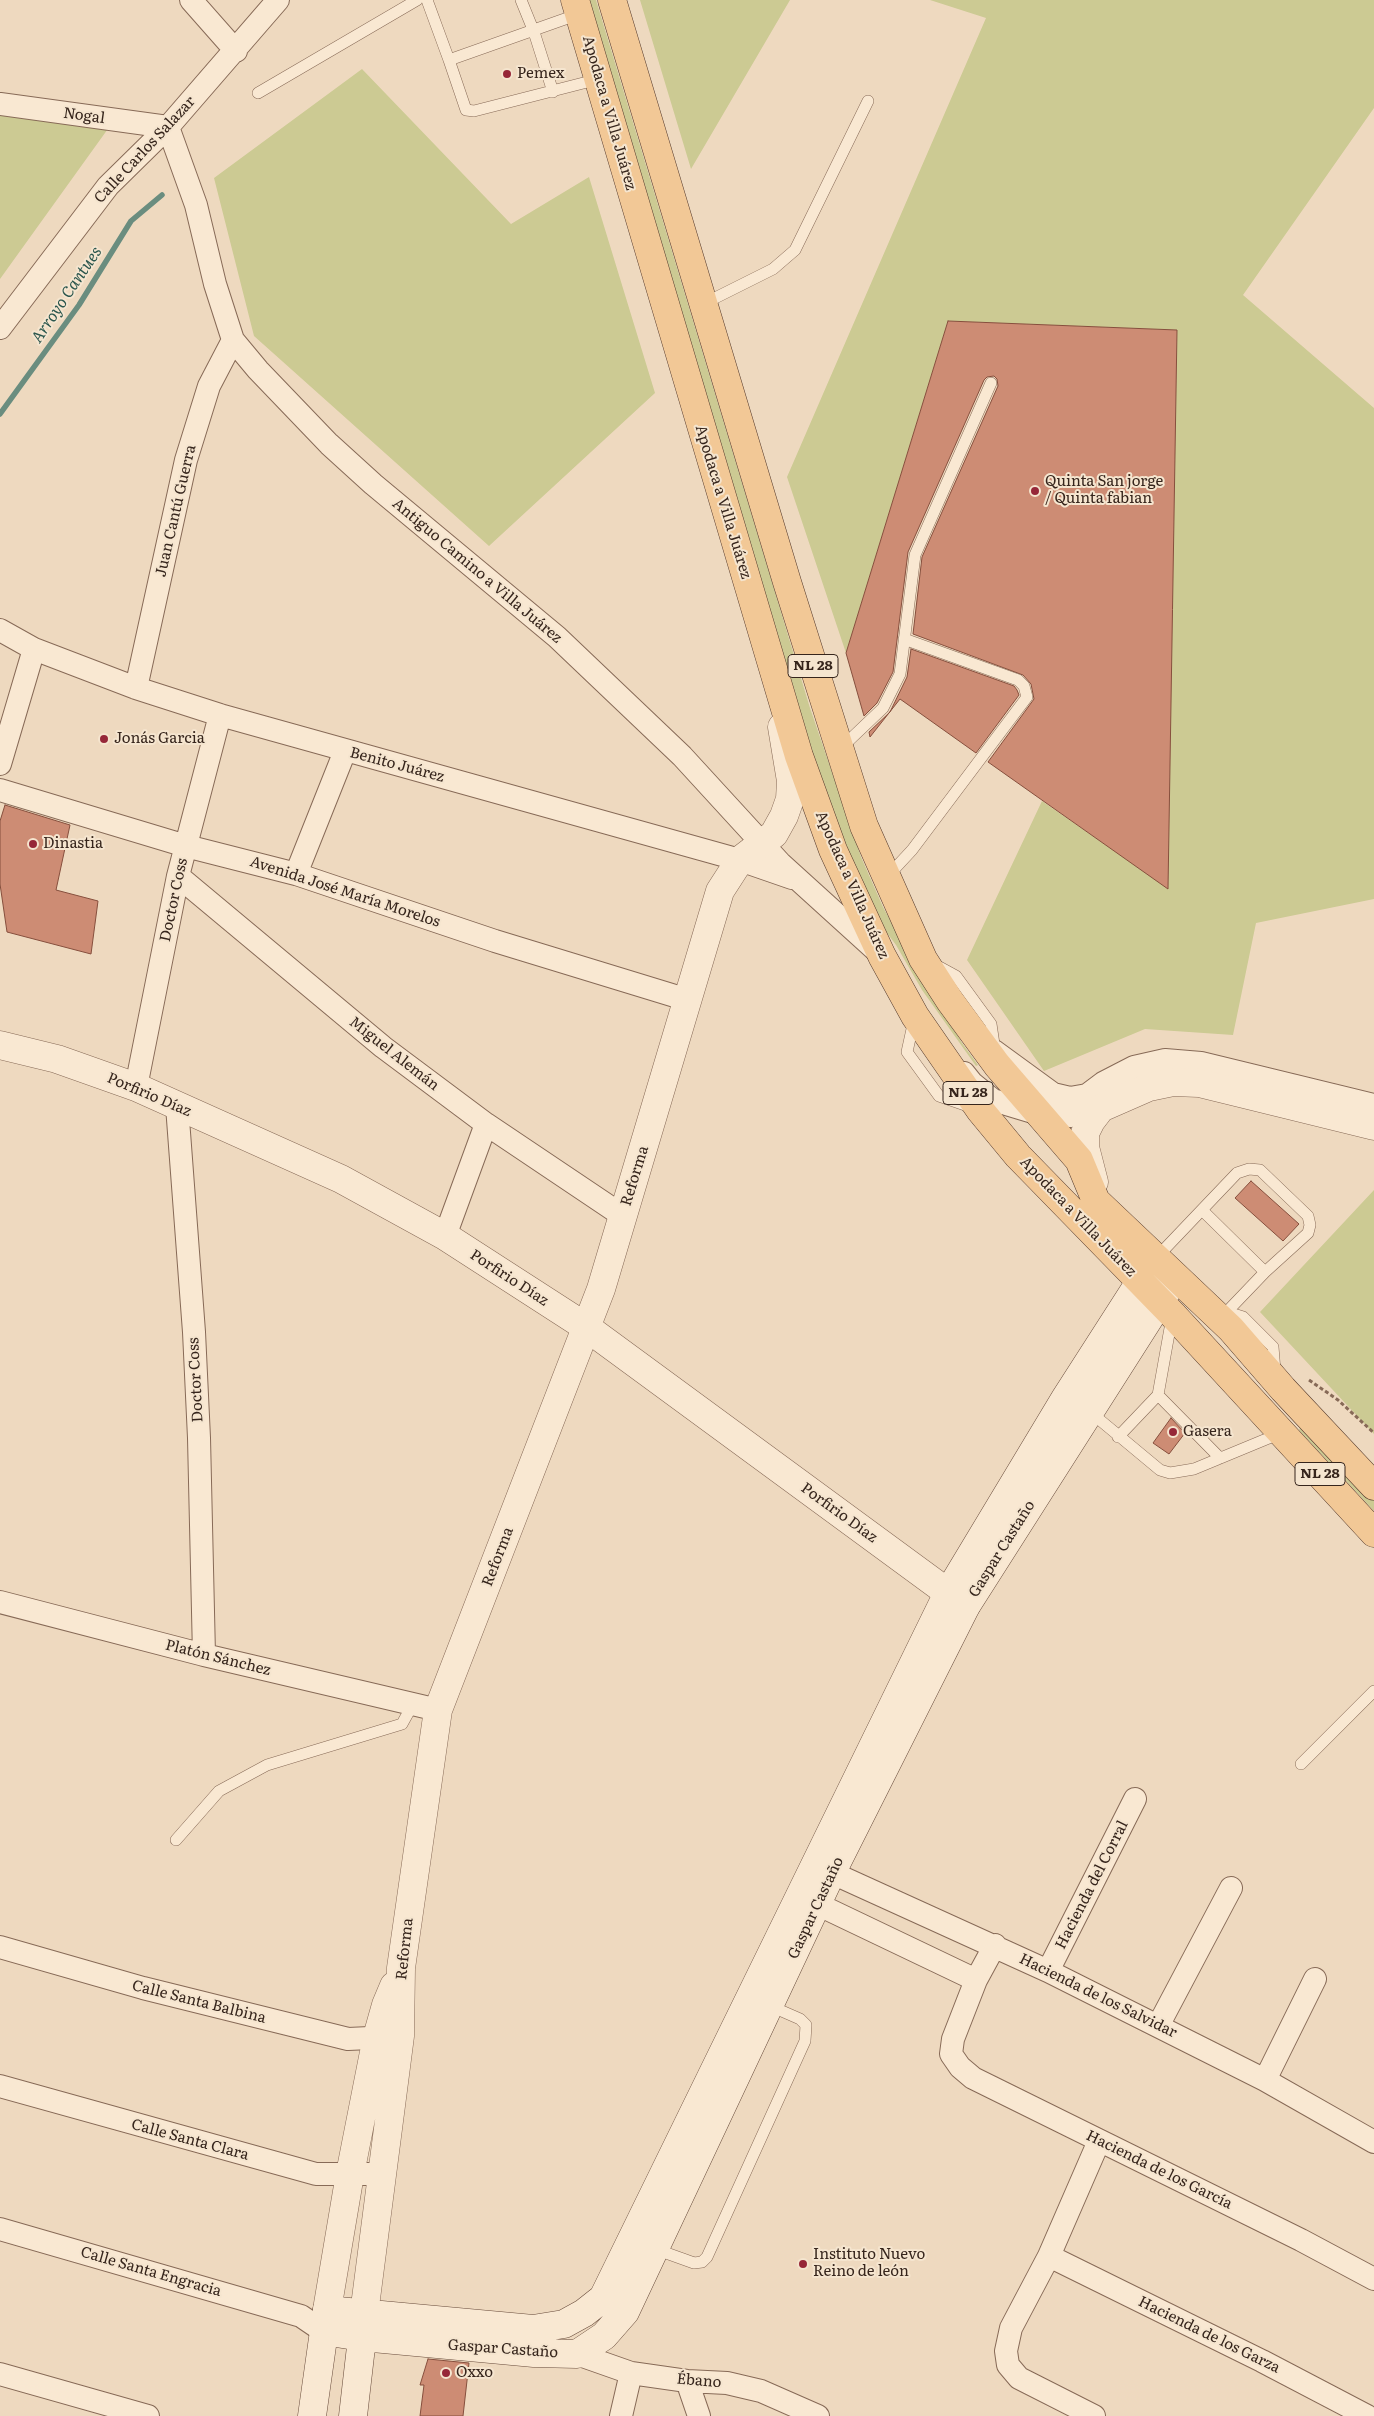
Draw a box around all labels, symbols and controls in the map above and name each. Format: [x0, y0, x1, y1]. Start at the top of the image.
street label: Apodaca a Villa Juárez [578, 34, 640, 192]
place label: Pemex [517, 65, 564, 83]
marker: Pemex [501, 68, 513, 80]
street label: Calle Carlos Salazar [91, 93, 199, 207]
street label: Nogal [62, 104, 106, 128]
water label: Arroyo Cantues [28, 243, 106, 347]
street label: Apodaca a Villa Juárez [691, 423, 755, 581]
street label: Juan Cantú Guerra [152, 443, 200, 579]
place label: Quinta San jorge / Quinta fabian [1045, 473, 1163, 508]
marker: Quinta San jorge / Quinta fabian [1029, 485, 1041, 497]
street label: Antiguo Camino a Villa Juárez [389, 495, 565, 647]
road number: NL 28 [788, 654, 838, 678]
place label: Jonás Garcia [114, 730, 205, 748]
marker: Jonás Garcia [98, 733, 110, 745]
street label: Benito Juárez [348, 744, 446, 786]
street label: Apodaca a Villa Juárez [811, 808, 893, 962]
place label: Dinastia [43, 835, 103, 853]
marker: Dinastia [27, 838, 39, 850]
street label: Avenida José María Morelos [248, 853, 442, 931]
street label: Doctor Coss [156, 857, 192, 943]
street label: Miguel Alemán [345, 1013, 443, 1095]
street label: Porfirio Díaz [104, 1069, 194, 1121]
road number: NL 28 [943, 1082, 993, 1104]
street label: Reforma [617, 1144, 653, 1208]
street label: Apodaca a Villa Juárez [1016, 1153, 1140, 1281]
street label: Porfirio Díaz [466, 1246, 552, 1310]
street label: Doctor Coss [185, 1337, 207, 1423]
place label: Gasera [1183, 1423, 1232, 1441]
marker: Gasera [1167, 1426, 1179, 1438]
road number: NL 28 [1295, 1462, 1345, 1486]
street label: Porfirio Díaz [797, 1479, 881, 1547]
street label: Gaspar Castaño [965, 1497, 1039, 1601]
street label: Reforma [478, 1525, 518, 1589]
street label: Platón Sánchez [163, 1636, 273, 1680]
street label: Hacienda del Corral [1052, 1818, 1132, 1952]
street label: Gaspar Castaño [784, 1854, 848, 1962]
street label: Reforma [393, 1917, 417, 1981]
street label: Hacienda de los Salvidar [1016, 1950, 1180, 2042]
street label: Calle Santa Balbina [130, 1977, 268, 2027]
street label: Calle Santa Clara [129, 2116, 251, 2164]
street label: Hacienda de los García [1083, 2127, 1235, 2213]
street label: Calle Santa Engracia [78, 2243, 224, 2301]
place label: Instituto Nuevo Reino de león [813, 2246, 925, 2281]
marker: Instituto Nuevo Reino de león [797, 2258, 809, 2270]
street label: Hacienda de los Garza [1135, 2293, 1283, 2377]
street label: Gaspar Castaño [447, 2336, 559, 2362]
place label: Oxxo [456, 2364, 493, 2382]
marker: Oxxo [440, 2367, 452, 2379]
street label: Ébano [676, 2370, 722, 2392]

